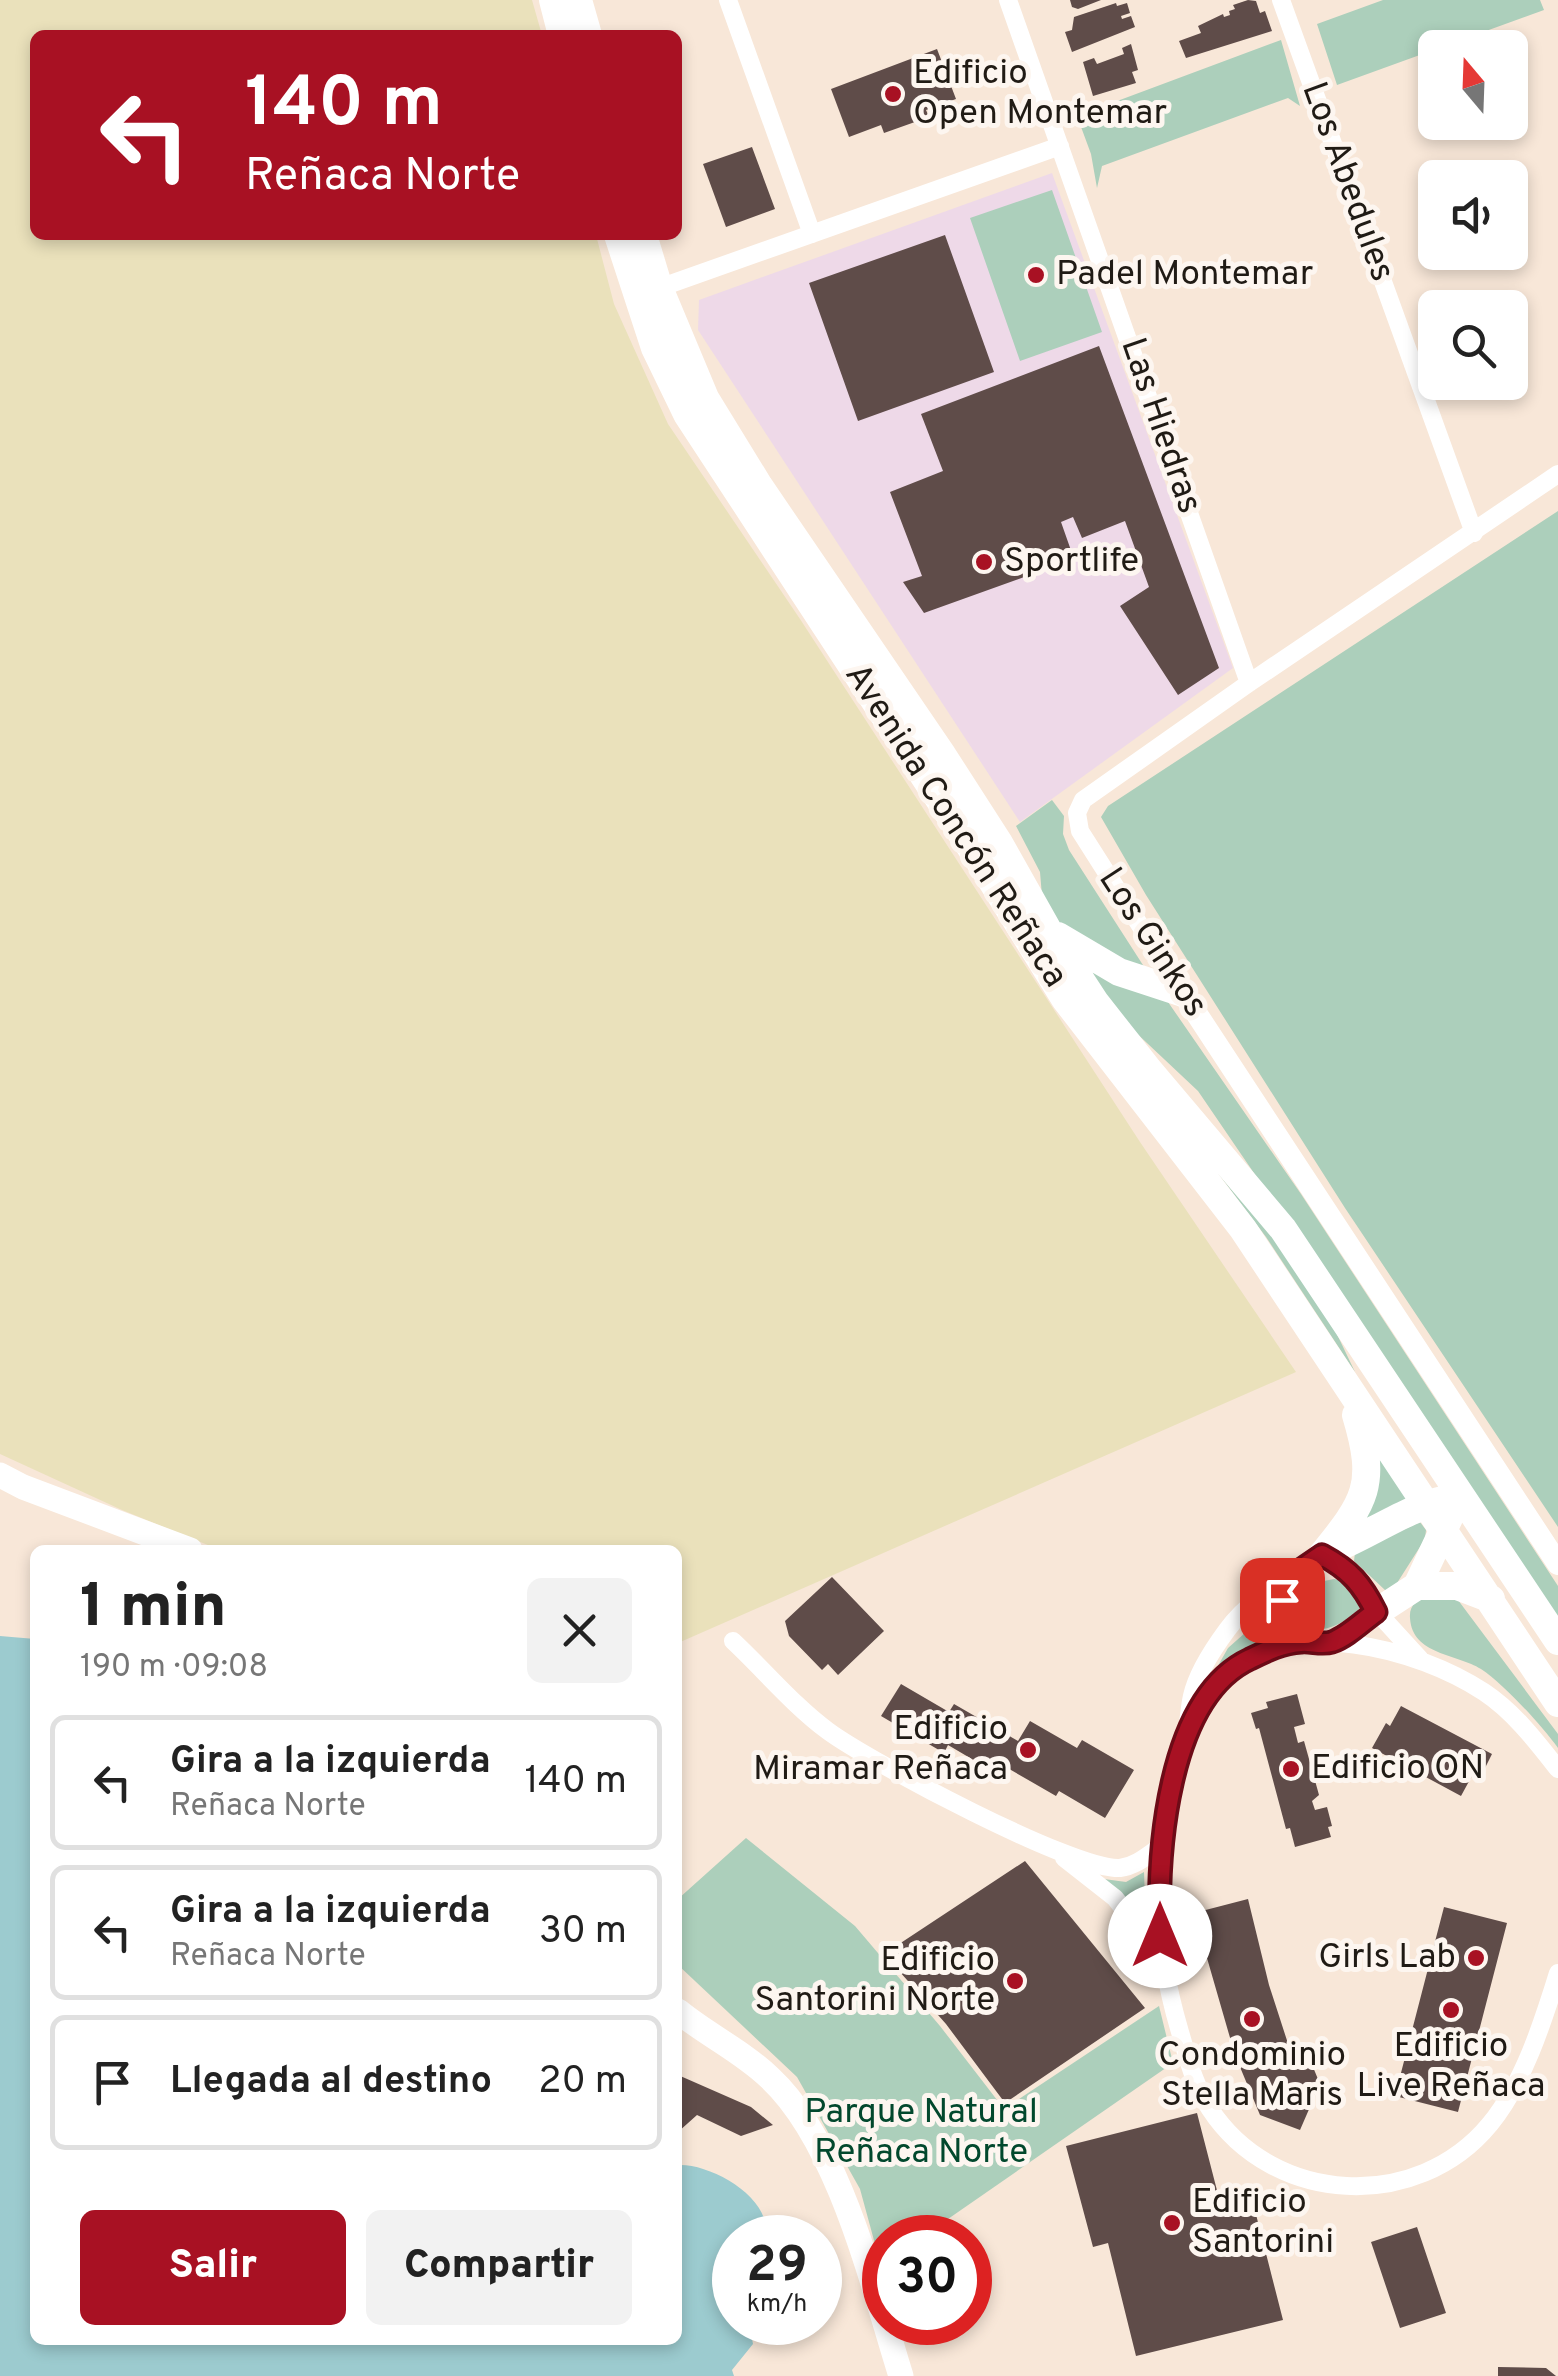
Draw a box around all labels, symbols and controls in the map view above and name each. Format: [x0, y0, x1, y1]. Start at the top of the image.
north arrow [1418, 30, 1528, 140]
map controls [1418, 30, 1528, 400]
place label: Edificio Open Montemar [913, 52, 1167, 136]
text: 140 m [245, 62, 443, 151]
icon: left [80, 70, 210, 200]
street label: Los Abedules [1291, 76, 1403, 288]
marker: Edificio Open Montemar [882, 83, 904, 105]
text: Reñaca Norte [245, 149, 520, 206]
button: sound [1418, 160, 1528, 270]
place label: Padel Montemar [1056, 253, 1313, 297]
marker: Padel Montemar [1025, 264, 1047, 286]
button: search [1418, 290, 1528, 400]
street label: Las Hiedras [1109, 332, 1211, 520]
place label: Sportlife [1004, 540, 1139, 584]
marker: Sportlife [973, 551, 995, 573]
street label: Avenida Concón Reñaca [834, 656, 1076, 996]
street label: Los Ginkos [1087, 860, 1217, 1026]
pin [1240, 1558, 1325, 1643]
text: 1 min [80, 1572, 227, 1648]
icon: arrive [1255, 1573, 1310, 1628]
button: close [527, 1578, 632, 1683]
text: 190 m · 09:08 [80, 1648, 268, 1688]
place label: Edificio Miramar Reñaca [753, 1708, 1008, 1792]
text: Gira a la izquierda [170, 1738, 491, 1787]
marker: Edificio Miramar Reñaca [1017, 1739, 1039, 1761]
place label: Edificio ON [1311, 1747, 1484, 1791]
icon: left [85, 1755, 140, 1810]
text: 140 m [524, 1758, 627, 1807]
marker: Edificio ON [1280, 1758, 1302, 1780]
text: Reñaca Norte [170, 1787, 366, 1827]
position arrow [1108, 1884, 1212, 1988]
text: Gira a la izquierda [170, 1888, 491, 1937]
icon: left [85, 1905, 140, 1960]
text: 30 m [539, 1908, 627, 1957]
place label: Girls Lab [1318, 1936, 1456, 1980]
text: Reñaca Norte [170, 1937, 366, 1977]
place label: Edificio Santorini Norte [755, 1939, 995, 2023]
marker: Girls Lab [1465, 1947, 1487, 1969]
marker: Edificio Santorini Norte [1004, 1970, 1026, 1992]
marker: Edificio Live Reñaca [1440, 1999, 1462, 2021]
marker: Condominio Stella Maris [1241, 2008, 1263, 2030]
place label: Edificio Live Reñaca [1357, 2025, 1545, 2109]
place label: Condominio Stella Maris [1158, 2034, 1346, 2118]
icon: arrive [85, 2055, 140, 2110]
text: Llegada al destino [170, 2058, 492, 2107]
text: 20 m [538, 2058, 627, 2107]
park label: Parque Natural Reñaca Norte [804, 2091, 1038, 2175]
place label: Edificio Santorini [1192, 2181, 1334, 2265]
button: Salir [80, 2210, 346, 2325]
button: Compartir [366, 2210, 632, 2325]
marker: Edificio Santorini [1161, 2212, 1183, 2234]
speed limit sign: 30 [862, 2215, 992, 2345]
text: 29 [746, 2236, 808, 2299]
text: km/h [747, 2289, 807, 2321]

